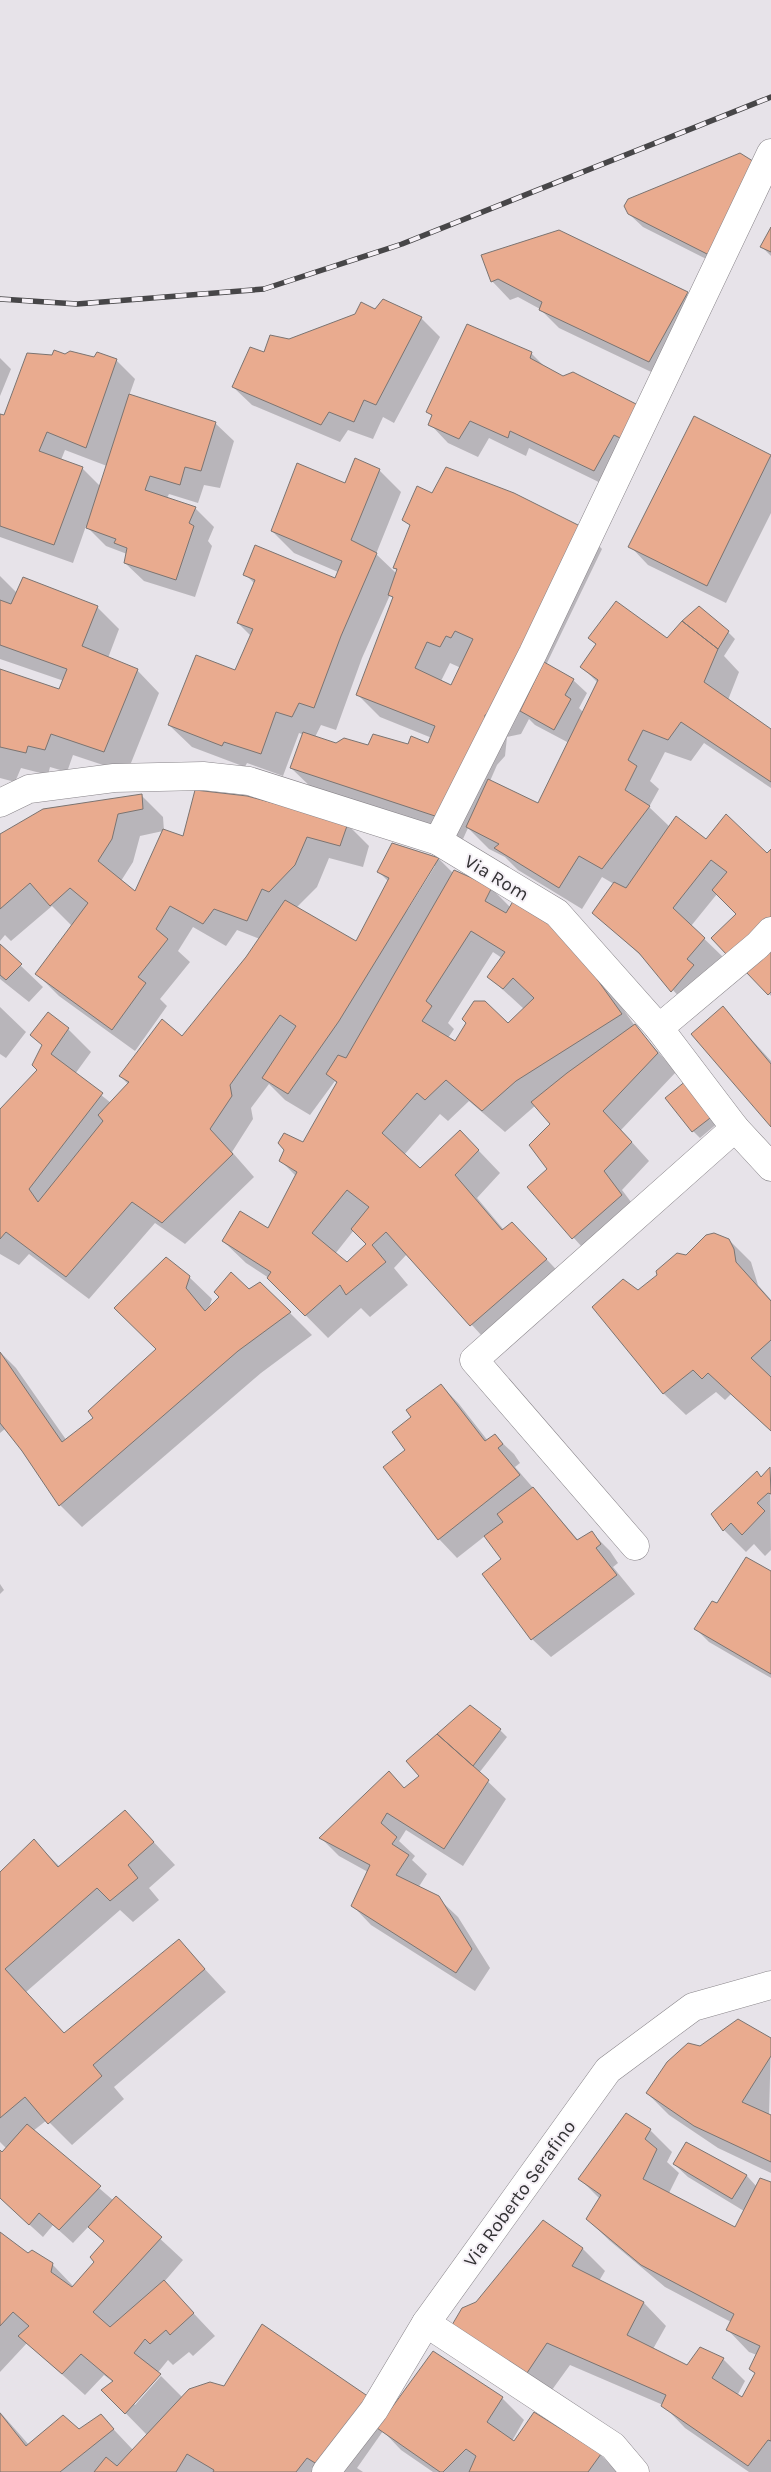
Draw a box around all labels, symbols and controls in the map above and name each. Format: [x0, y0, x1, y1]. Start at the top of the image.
street label: Via Rom [460, 850, 533, 906]
street label: Via Roberto Serafino [459, 2116, 580, 2271]

